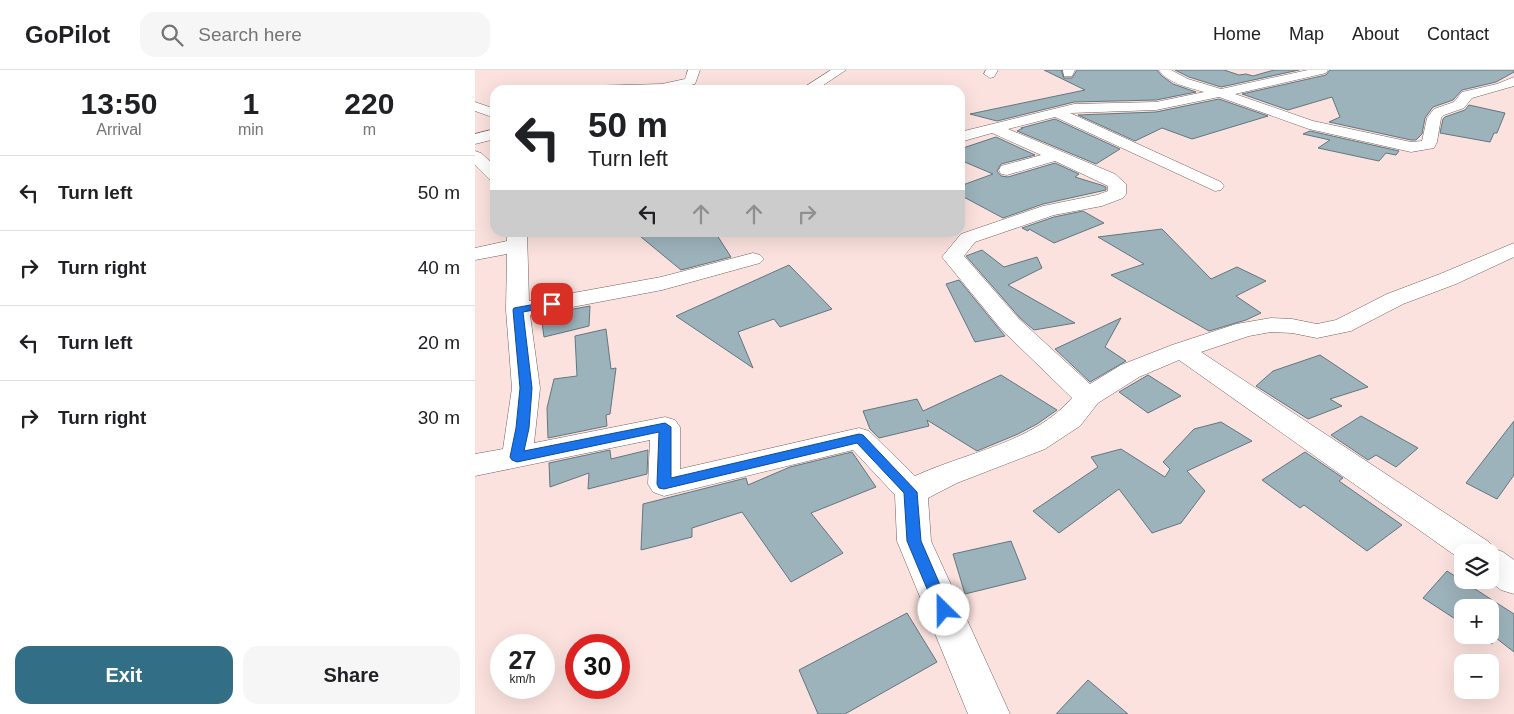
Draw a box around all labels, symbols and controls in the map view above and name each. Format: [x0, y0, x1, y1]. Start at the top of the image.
search box [140, 12, 490, 57]
text: GoPilot [25, 21, 110, 48]
icon: search [158, 21, 186, 49]
text: Search here [198, 24, 302, 45]
text: Home [1213, 24, 1261, 44]
text: Map [1289, 24, 1324, 44]
text: About [1352, 24, 1399, 44]
text: Contact [1427, 24, 1489, 44]
text: 13:50 [81, 87, 157, 120]
text: 1 [242, 87, 259, 120]
text: 220 [344, 87, 394, 120]
icon: left [505, 105, 570, 170]
text: 50 m [588, 105, 668, 144]
text: Arrival [96, 121, 142, 138]
text: min [238, 121, 264, 138]
text: m [363, 121, 376, 138]
text: Turn left [588, 146, 668, 171]
icon: left [15, 179, 43, 207]
text: Turn left [58, 182, 133, 203]
text: 50 m [418, 182, 460, 203]
icon: left [634, 200, 662, 228]
icon: ahead [687, 200, 715, 228]
icon: ahead [740, 200, 768, 228]
icon: right [793, 200, 821, 228]
icon: right [15, 254, 43, 282]
text: Turn right [58, 257, 146, 278]
text: 40 m [418, 257, 460, 278]
pin [531, 283, 573, 325]
icon: arrive [538, 290, 566, 318]
icon: left [15, 329, 43, 357]
text: Turn left [58, 332, 133, 353]
text: 20 m [418, 332, 460, 353]
icon: right [15, 404, 43, 432]
text: Turn right [58, 407, 146, 428]
text: 30 m [418, 407, 460, 428]
map controls [1454, 544, 1499, 699]
button: layers [1454, 544, 1499, 589]
position arrow [917, 583, 969, 635]
button: + [1454, 599, 1499, 644]
speed limit sign: 30 [565, 634, 630, 699]
button: Exit [15, 646, 233, 704]
button: Share [243, 646, 460, 704]
text: 27 [509, 646, 536, 674]
button: − [1454, 654, 1499, 699]
text: km/h [509, 672, 536, 686]

